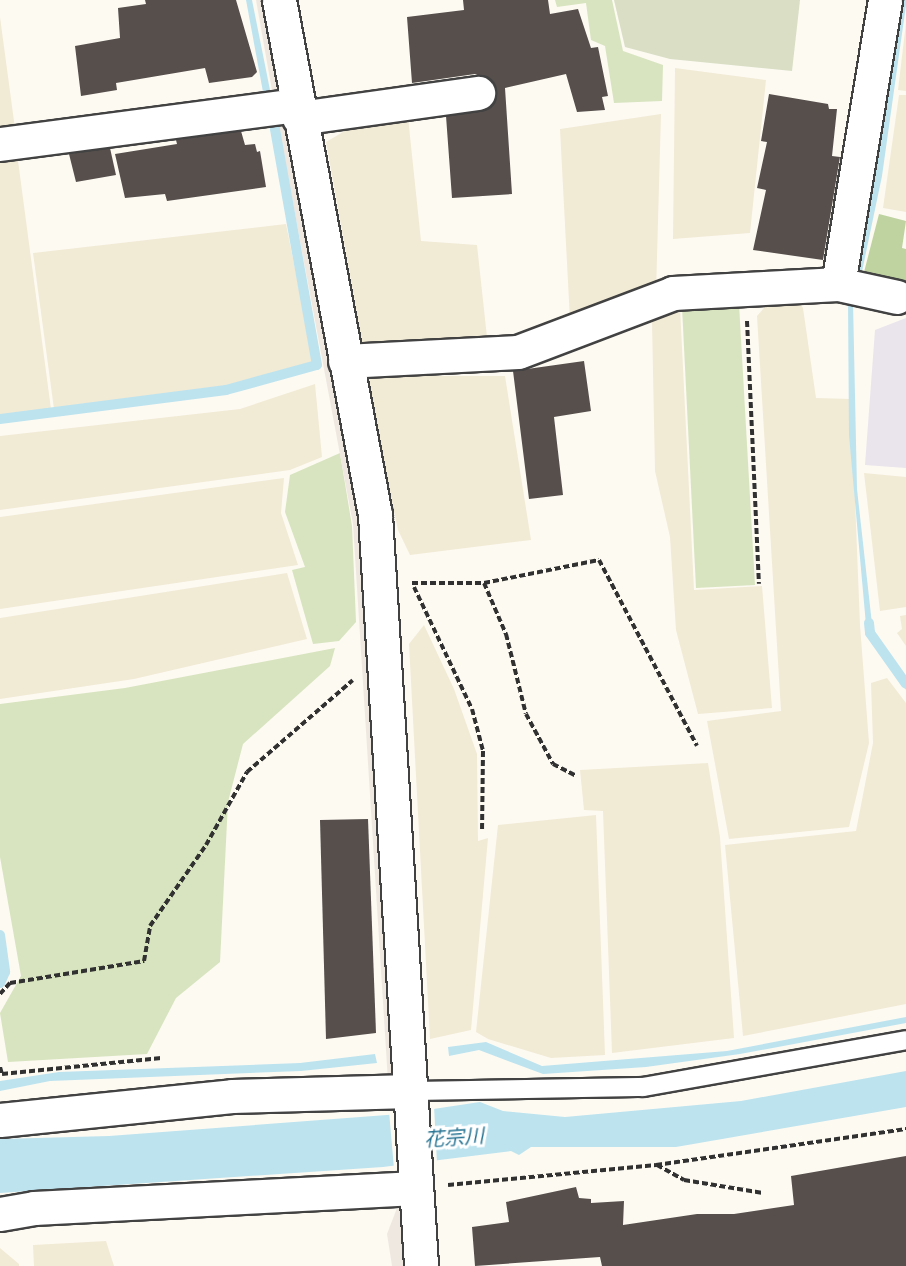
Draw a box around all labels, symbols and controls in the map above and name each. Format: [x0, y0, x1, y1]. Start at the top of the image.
water label: 花宗川 [423, 1124, 485, 1152]

